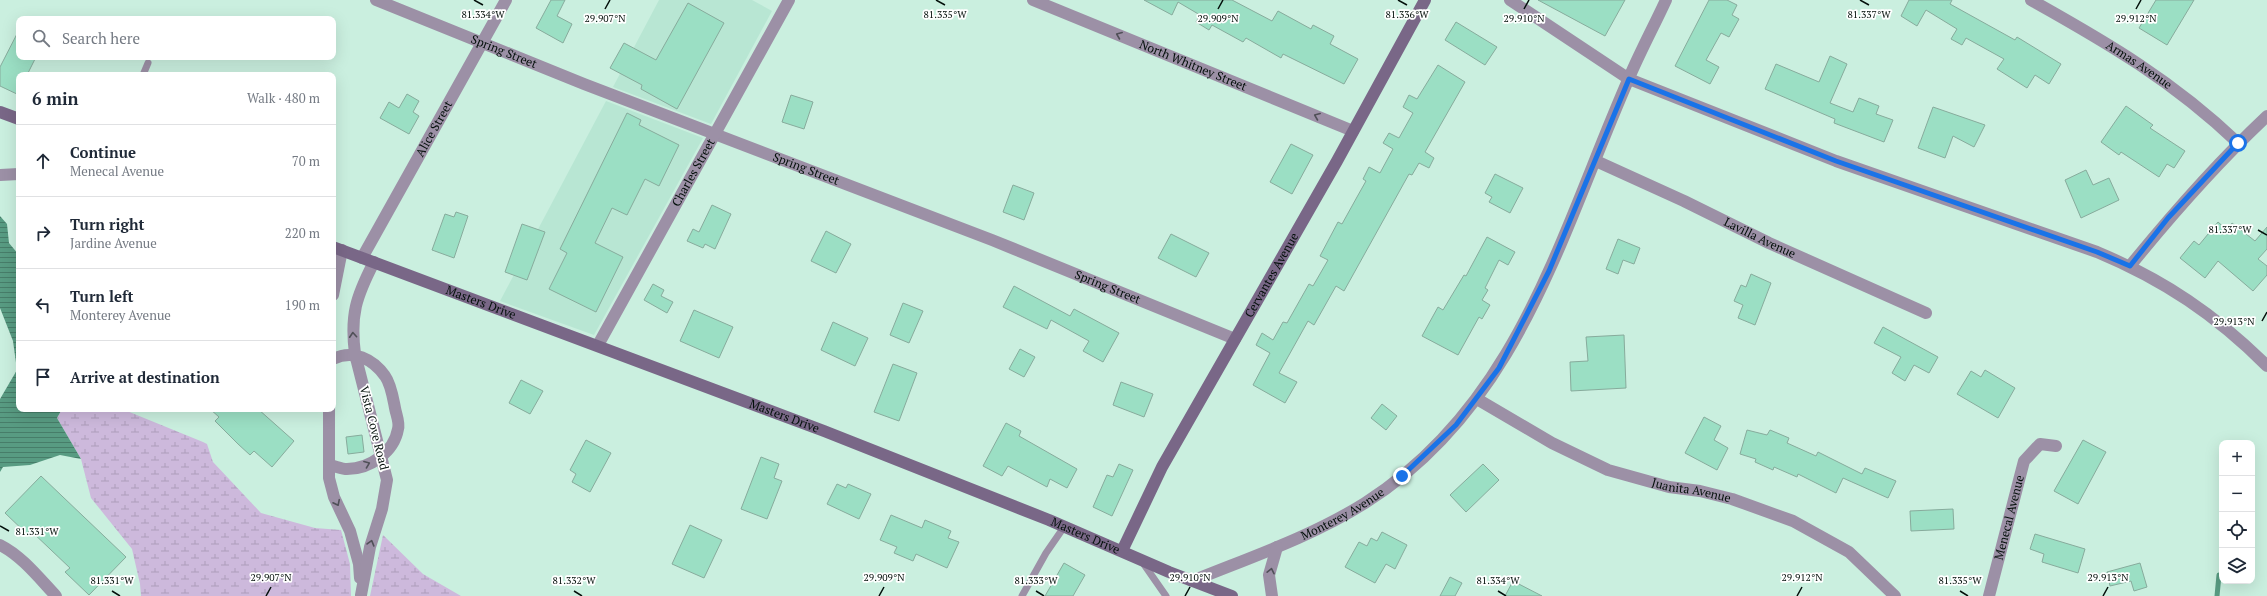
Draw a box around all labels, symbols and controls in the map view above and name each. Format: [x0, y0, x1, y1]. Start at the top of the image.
text: 81.334°W [461, 8, 505, 21]
text: 81.335°W [923, 8, 967, 21]
text: 81.336°W [1385, 8, 1429, 21]
text: 81.337°W [1847, 8, 1891, 21]
text: 29.907°N [585, 12, 626, 25]
text: 29.909°N [1198, 12, 1239, 25]
text: 29.910°N [1504, 12, 1545, 25]
text: 29.912°N [2116, 12, 2157, 25]
search box [16, 16, 336, 60]
icon: search [30, 27, 52, 49]
text: Search here [62, 28, 140, 48]
street label: Spring Street [469, 31, 540, 71]
one-way arrow [1116, 31, 1123, 39]
street label: North Whitney Street [1137, 36, 1250, 94]
street label: Armas Avenue [2103, 37, 2175, 92]
text: 6 min [32, 87, 79, 110]
text: Walk · 480 m [247, 89, 320, 107]
street label: Alice Street [412, 97, 456, 159]
one-way arrow [1314, 113, 1321, 121]
route start [2229, 134, 2247, 152]
street label: Charles Street [668, 135, 718, 209]
text: Continue [70, 142, 136, 162]
street label: Spring Street [771, 149, 842, 188]
icon: ahead [32, 150, 54, 172]
text: 70 m [292, 152, 320, 170]
text: Menecal Avenue [70, 162, 164, 180]
text: Turn right [70, 214, 145, 234]
street label: Lavilla Avenue [1722, 214, 1798, 261]
icon: right [32, 222, 54, 244]
text: 81.337°W [2208, 223, 2252, 236]
text: 220 m [285, 224, 320, 242]
street label: Cervantes Avenue [1241, 230, 1301, 320]
text: Jardine Avenue [70, 234, 157, 252]
street label: Spring Street [1073, 267, 1144, 307]
street label: Masters Drive [444, 282, 518, 322]
text: Turn left [70, 286, 134, 306]
icon: left [32, 294, 54, 316]
text: 190 m [285, 296, 320, 314]
text: Monterey Avenue [70, 306, 171, 324]
text: 29.913°N [2214, 315, 2255, 328]
one-way arrow [349, 332, 358, 338]
icon: arrive [32, 366, 54, 388]
text: Arrive at destination [70, 367, 220, 387]
street label: Vista Cove Road [357, 384, 392, 472]
street label: Masters Drive [747, 396, 822, 436]
map controls [2219, 440, 2255, 584]
button: + [2219, 440, 2255, 476]
one-way arrow [364, 460, 371, 468]
route end [1393, 467, 1411, 485]
street label: Menecal Avenue [1991, 473, 2027, 561]
street label: Juanita Avenue [1650, 475, 1732, 505]
button: − [2219, 476, 2255, 512]
street label: Monterey Avenue [1298, 484, 1387, 543]
one-way arrow [332, 499, 340, 506]
button: locate [2219, 512, 2255, 548]
street label: Masters Drive [1049, 514, 1122, 557]
text: 81.331°W [15, 525, 59, 538]
one-way arrow [367, 540, 375, 546]
button: layers [2219, 548, 2255, 584]
one-way arrow [1266, 568, 1274, 575]
text: 29.907°N [251, 571, 292, 584]
text: 29.909°N [864, 571, 905, 584]
text: 29.910°N [1170, 571, 1211, 584]
text: 29.912°N [1782, 571, 1823, 584]
text: 29.913°N [2088, 571, 2129, 584]
text: 81.331°W [90, 574, 134, 587]
text: 81.332°W [552, 574, 596, 587]
text: 81.333°W [1014, 574, 1058, 587]
text: 81.334°W [1476, 574, 1520, 587]
text: 81.335°W [1938, 574, 1982, 587]

